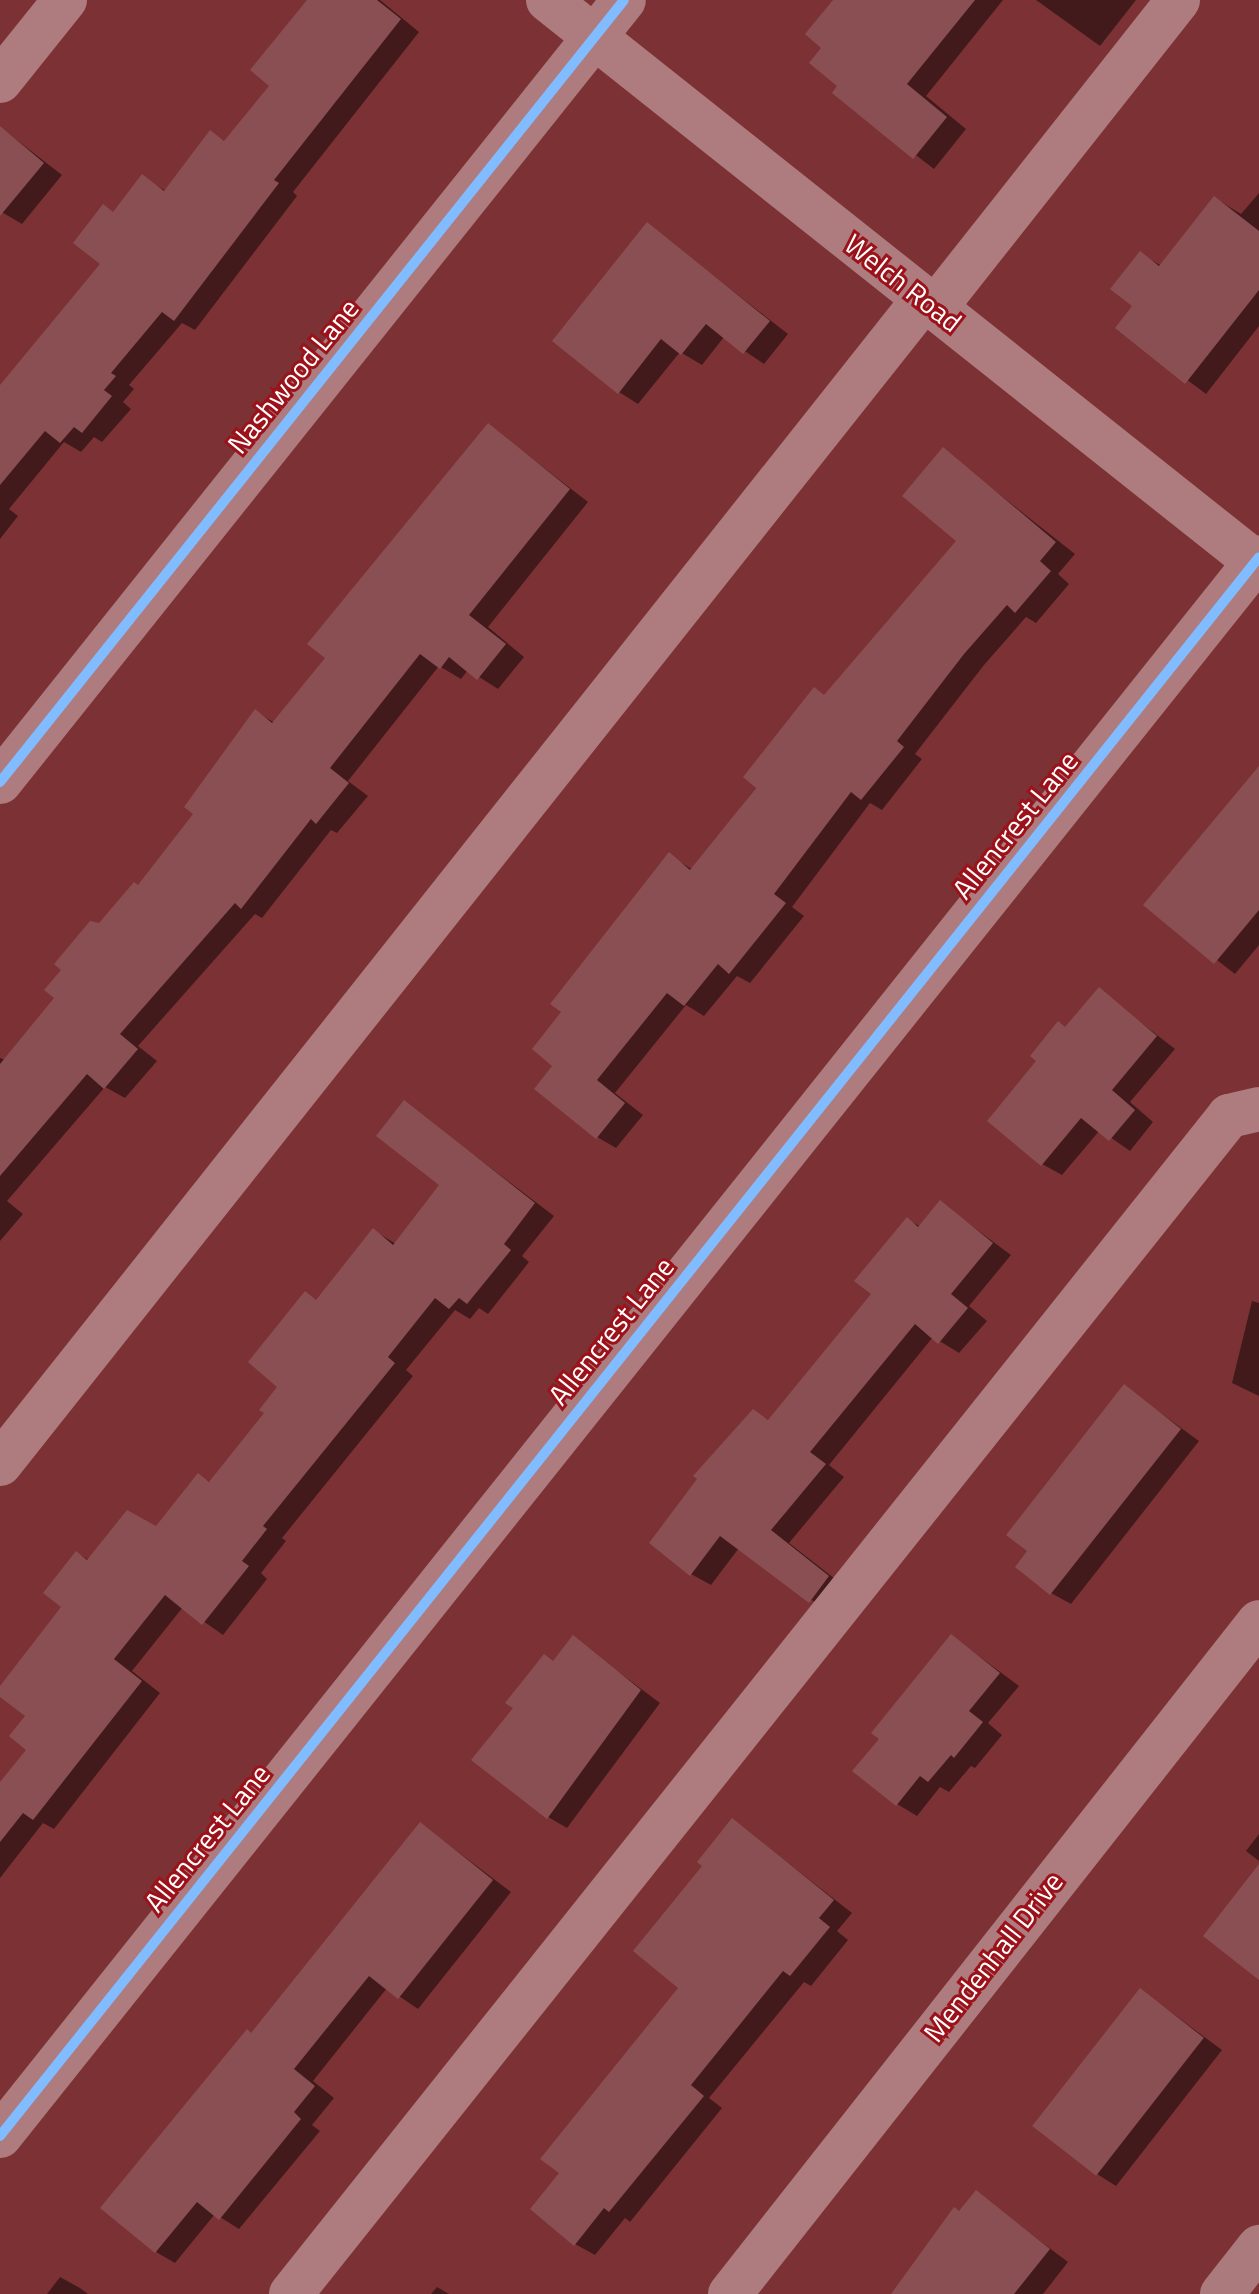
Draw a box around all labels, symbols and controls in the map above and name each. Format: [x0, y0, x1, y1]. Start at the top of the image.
street label: Welch Road [838, 227, 968, 339]
street label: Nashwood Lane [220, 292, 366, 460]
street label: Allencrest Lane [945, 744, 1085, 906]
street label: Allencrest Lane [541, 1250, 681, 1412]
street label: Allencrest Lane [137, 1757, 277, 1919]
street label: Mendenhall Drive [916, 1866, 1070, 2048]

